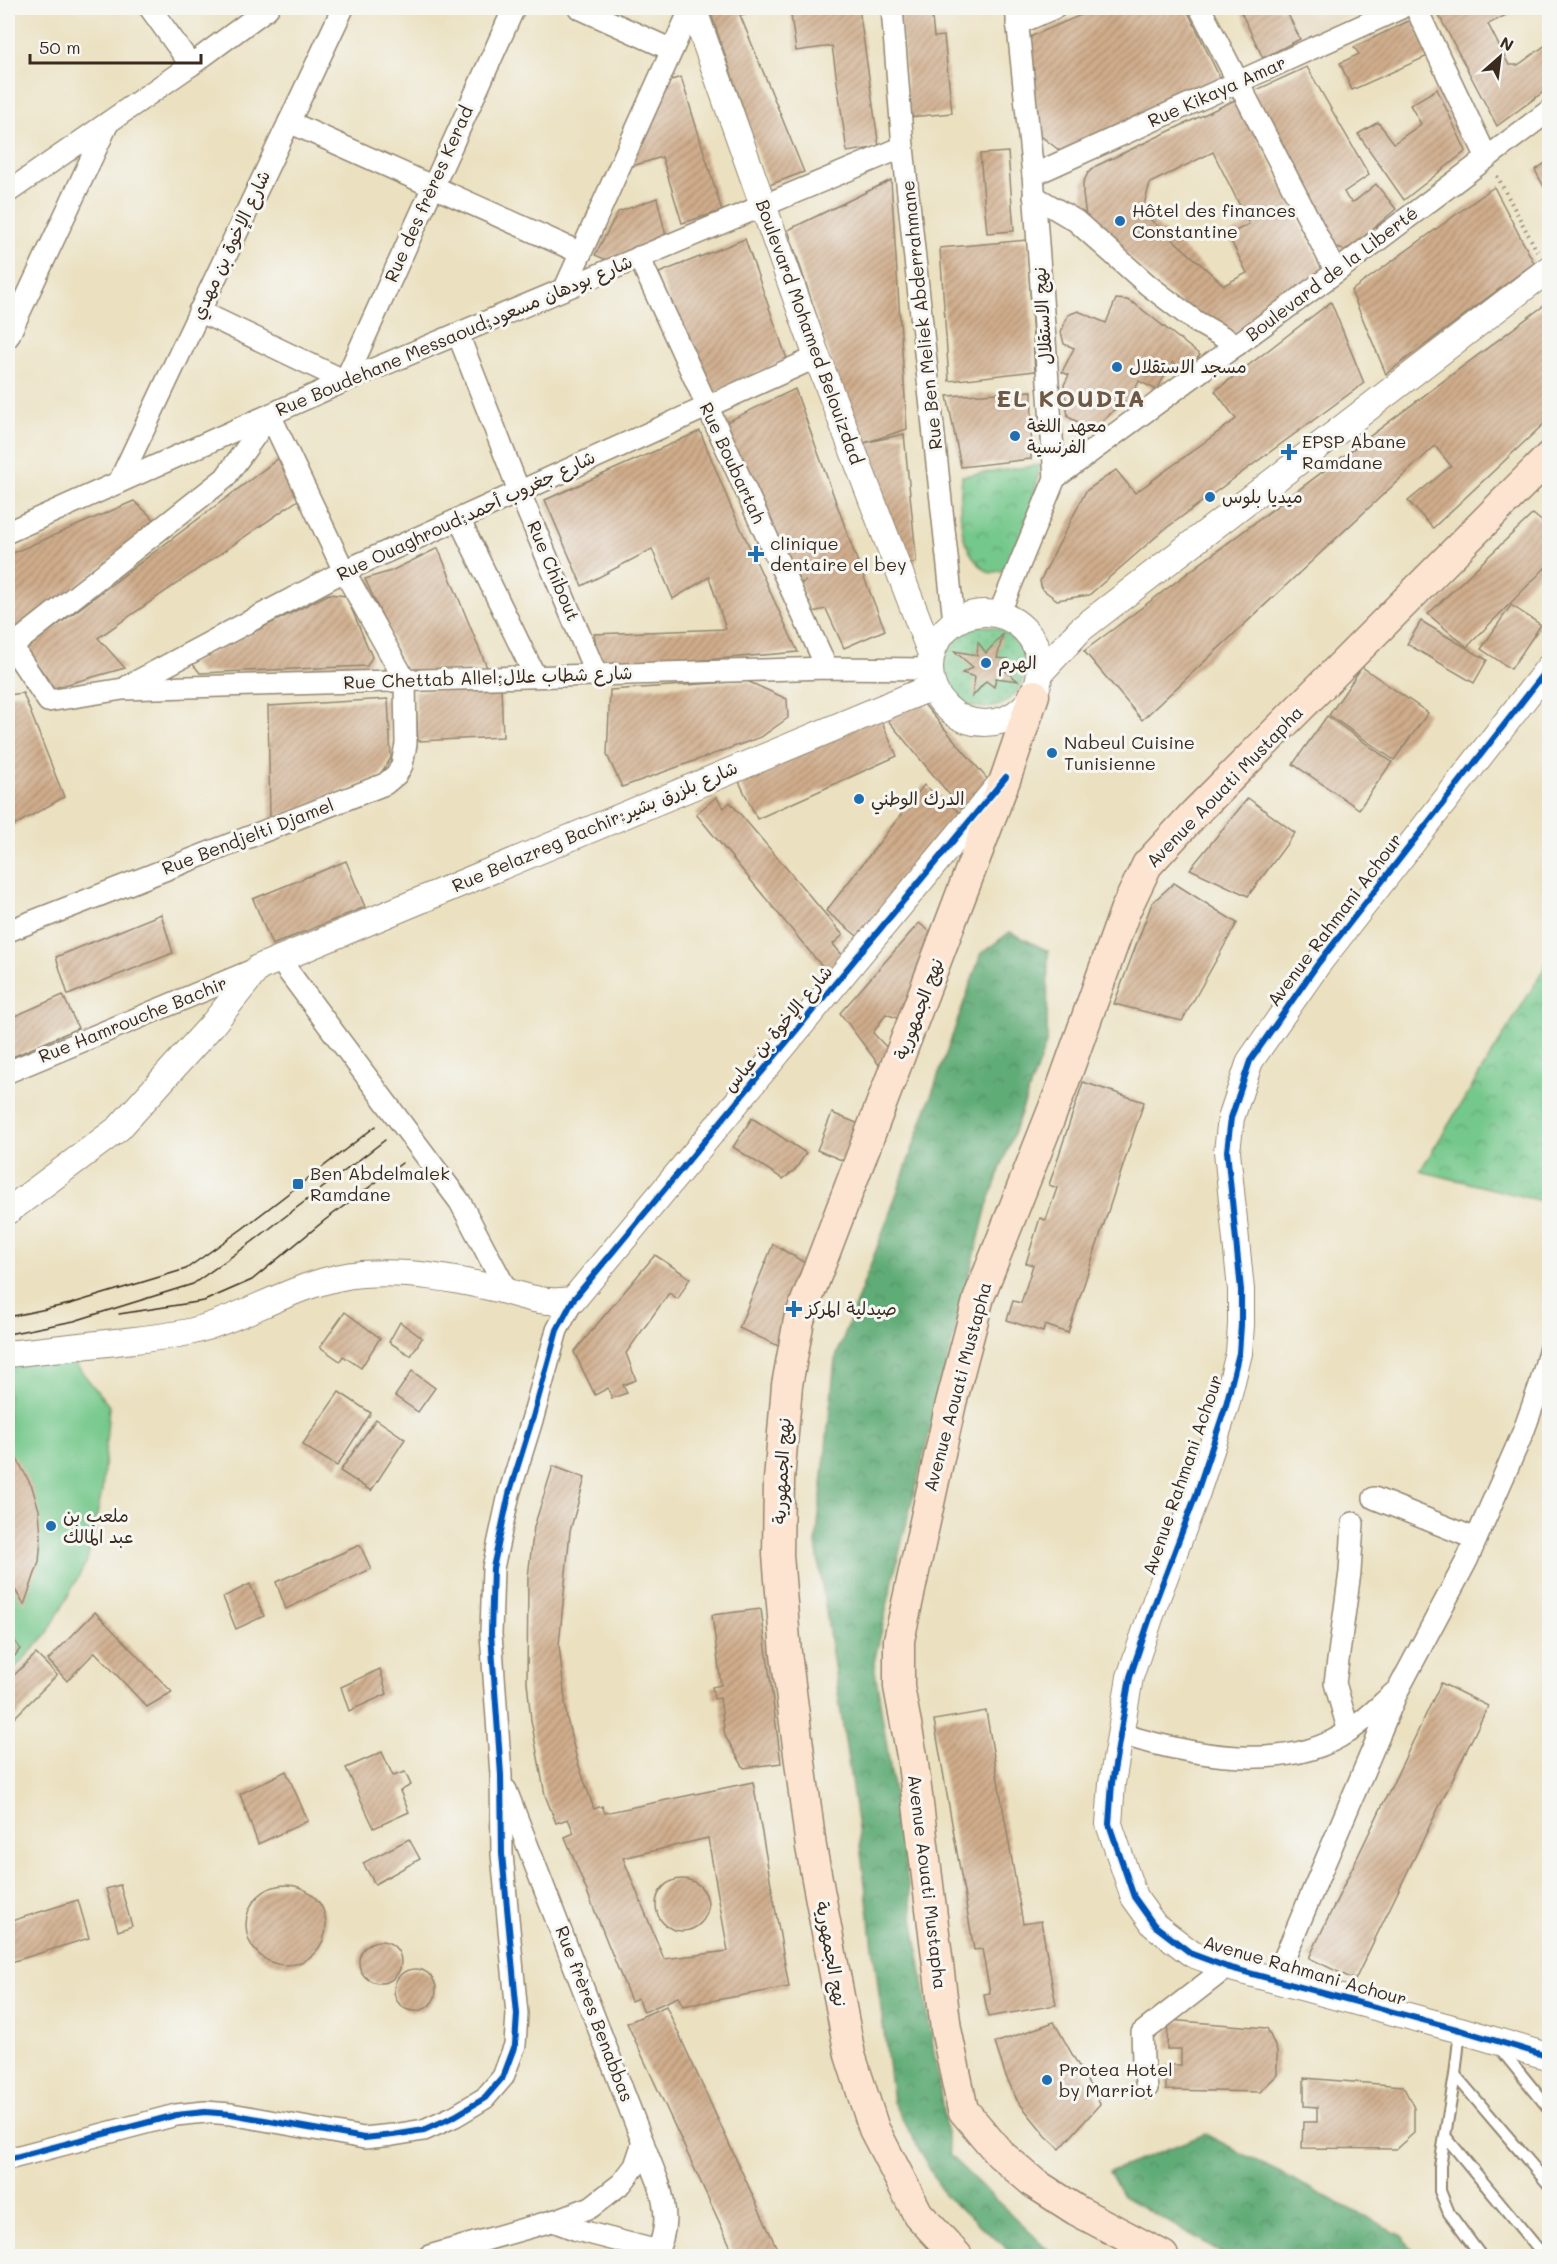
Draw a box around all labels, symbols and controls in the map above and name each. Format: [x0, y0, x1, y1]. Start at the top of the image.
scale bar [30, 27, 201, 65]
north arrow [1470, 27, 1530, 87]
text: N [1497, 31, 1518, 55]
text: 50 m [39, 35, 81, 59]
street label: Rue Kikaya Amar [1144, 50, 1289, 132]
street label: Rue des frères Kerad [378, 101, 478, 286]
street label: شارع الإخوة بن مهدي [185, 166, 277, 324]
street label: Rue Ben Meliek Abderrahmane [895, 179, 947, 451]
street label: Boulevard Mohamed Belouizdad [751, 196, 869, 467]
place label: Hôtel des finances Constantine [1132, 198, 1296, 243]
street label: Boulevard de la Liberté [1240, 200, 1422, 346]
marker: Hôtel des finances Constantine [1113, 214, 1127, 228]
street label: Rue Boudehane Messaoud;شارع بودهان مسعود [272, 249, 636, 422]
street label: نهج الاستقلال [1027, 266, 1058, 366]
place label: مسجد الاستقلال [1129, 354, 1247, 378]
marker: مسجد الاستقلال [1110, 360, 1124, 374]
district label: EL KOUDIA [996, 382, 1146, 413]
street label: Rue Boubartah [694, 398, 771, 527]
place label: معهد اللغة الفرنسية [1027, 413, 1107, 458]
marker: معهد اللغة الفرنسية [1008, 429, 1022, 443]
place label: EPSP Abane Ramdane [1302, 429, 1406, 474]
marker: EPSP Abane Ramdane [1280, 443, 1298, 461]
street label: Rue Ouaghroud;شارع جغروب أحمد [332, 444, 599, 587]
place label: ميديا بلوس [1222, 484, 1303, 509]
marker: ميديا بلوس [1203, 490, 1217, 504]
street label: Rue Chibout [522, 517, 586, 624]
place label: clinique dentaire el bey [770, 531, 907, 576]
marker: clinique dentaire el bey [747, 545, 765, 563]
place label: الهرم [998, 650, 1037, 677]
marker: الهرم [979, 656, 993, 670]
street label: Rue Chettab Allel;شارع شطاب علال [343, 660, 633, 695]
street label: Avenue Aouati Mustapha [1141, 700, 1308, 872]
place label: Nabeul Cuisine Tunisienne [1064, 730, 1195, 775]
marker: Nabeul Cuisine Tunisienne [1045, 746, 1059, 760]
street label: Rue Belazreg Bachir;شارع بلزرق بشير [448, 755, 741, 898]
place label: الدرك الوطني [871, 786, 964, 815]
street label: Rue Bendjelti Djamel [158, 792, 337, 880]
marker: الدرك الوطني [852, 792, 866, 806]
street label: Avenue Rahmani Achour [1261, 828, 1407, 1011]
street label: نهج الجمهورية [888, 955, 949, 1063]
street label: شارع الإخوة بن عباس [717, 960, 838, 1097]
street label: Rue Hamrouche Bachir [35, 970, 231, 1068]
place label: Ben Abdelmalek Ramdane [310, 1161, 450, 1206]
marker: Ben Abdelmalek Ramdane [291, 1177, 305, 1191]
street label: Avenue Aouati Mustapha [917, 1279, 997, 1494]
place label: صيدلية المركز [804, 1296, 897, 1320]
marker: صيدلية المركز [787, 1302, 801, 1316]
street label: Avenue Rahmani Achour [1136, 1371, 1228, 1578]
street label: نهج الجمهورية [766, 1417, 797, 1525]
place label: ملعب بن عبد المالك [63, 1503, 133, 1548]
marker: ملعب بن عبد المالك [44, 1519, 58, 1533]
street label: Avenue Aouati Mustapha [903, 1773, 953, 1991]
street label: نهج الجمهورية [810, 1899, 853, 2009]
street label: Rue frères Benabbas [550, 1922, 640, 2105]
street label: Avenue Rahmani Achour [1201, 1929, 1410, 2011]
place label: Protea Hotel by Marriot [1059, 2057, 1173, 2102]
marker: Protea Hotel by Marriot [1040, 2073, 1054, 2087]

